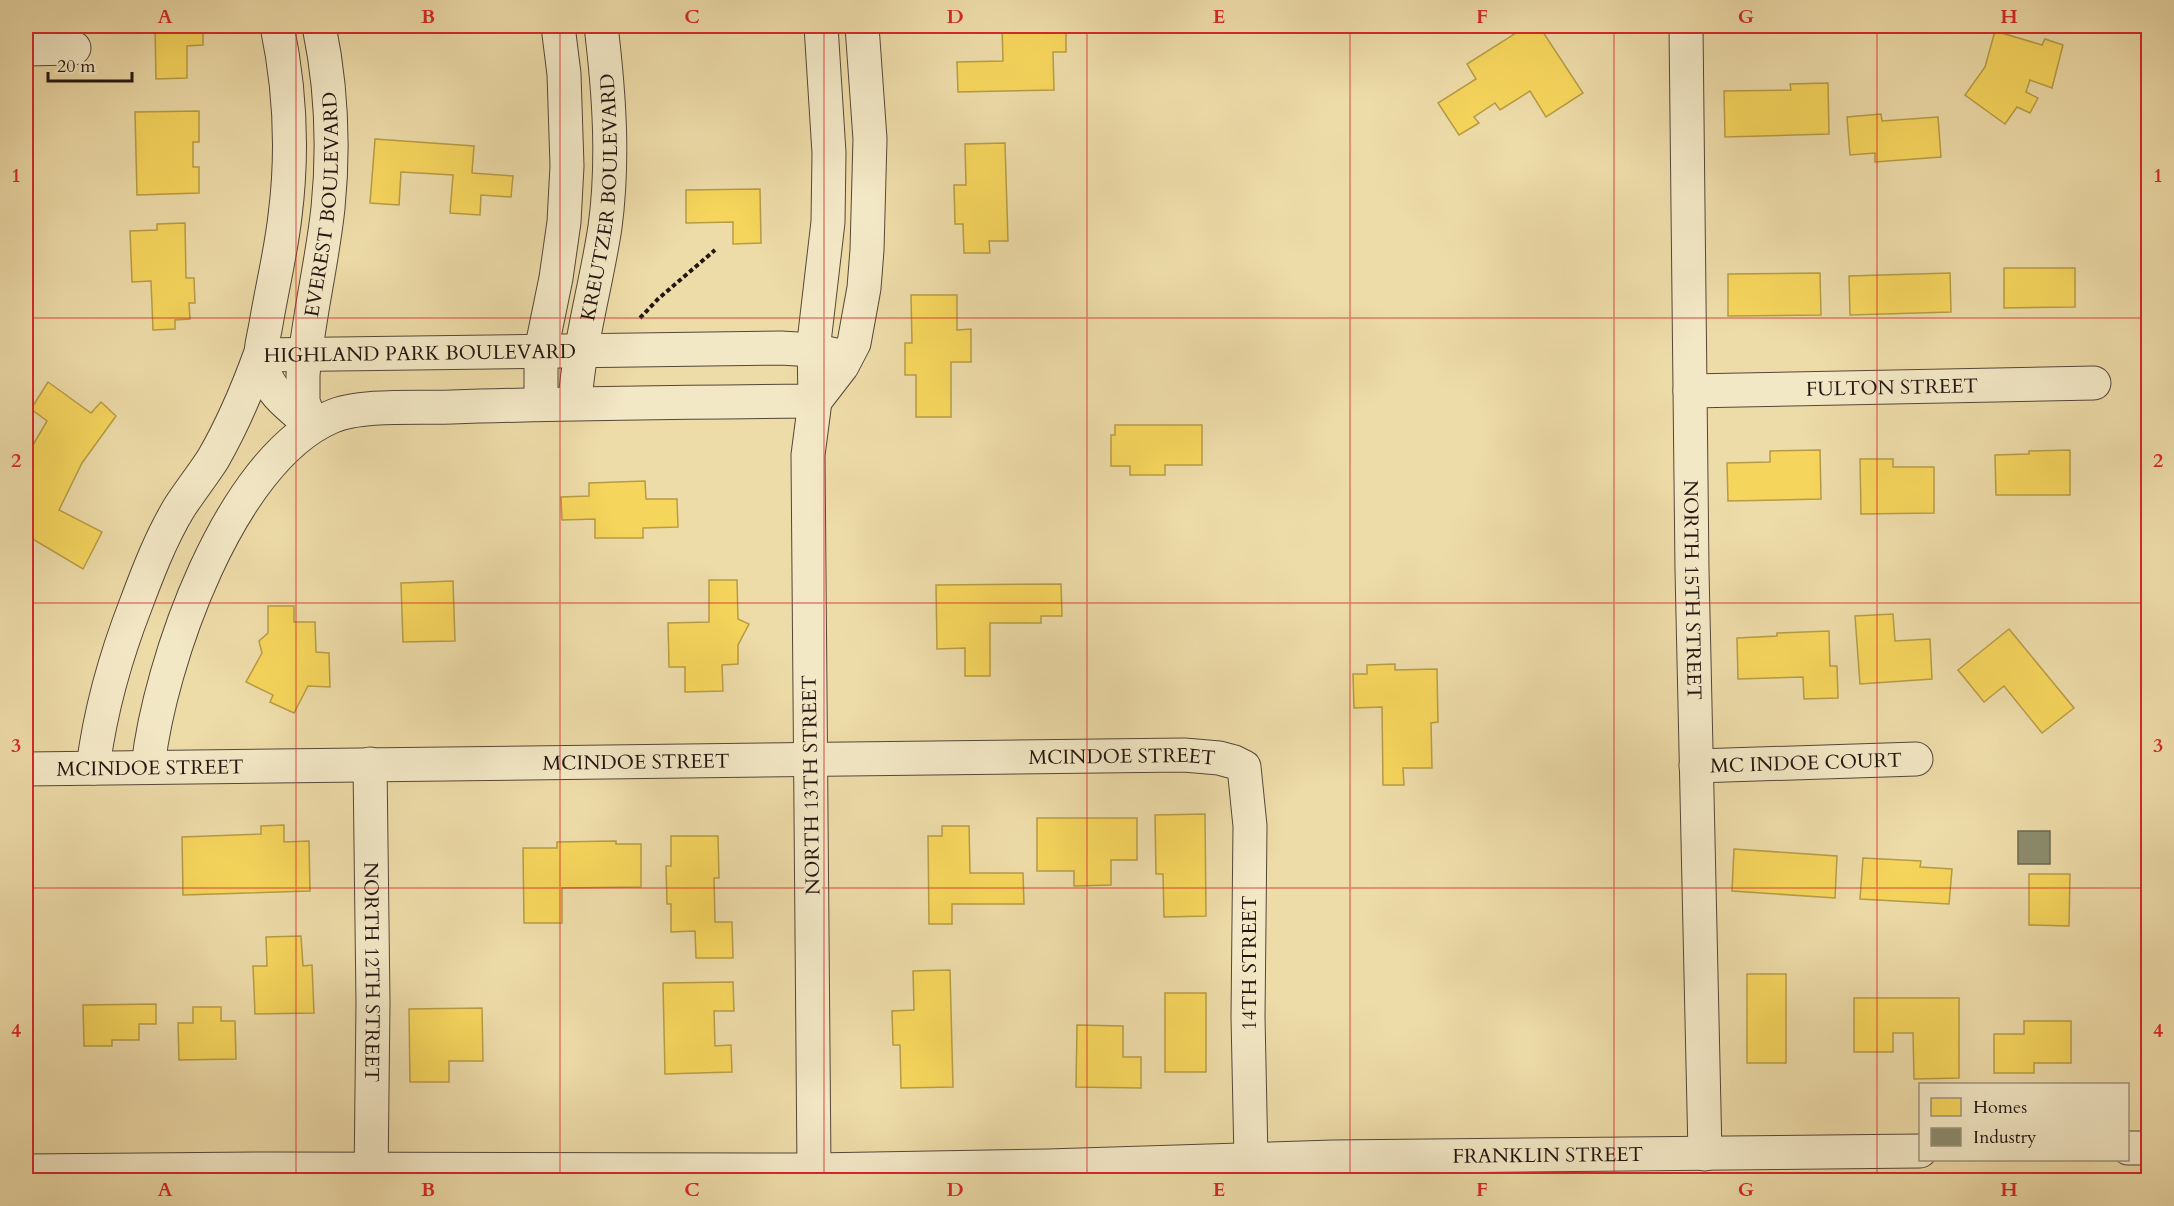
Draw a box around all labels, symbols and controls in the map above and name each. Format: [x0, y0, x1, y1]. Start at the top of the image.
text: A [157, 3, 173, 30]
text: B [421, 3, 435, 30]
text: C [684, 3, 700, 30]
text: D [946, 3, 964, 30]
text: E [1213, 3, 1225, 30]
text: F [1476, 3, 1488, 30]
text: G [1738, 3, 1754, 30]
text: H [2000, 3, 2018, 30]
scale bar [48, 45, 132, 83]
text: 20 m [57, 54, 96, 79]
street label: KREUTZER BOULEVARD [574, 73, 623, 323]
street label: EVEREST BOULEVARD [297, 91, 345, 319]
text: 1 [11, 162, 21, 189]
text: 1 [2153, 162, 2163, 189]
street label: HIGHLAND PARK BOULEVARD [264, 337, 576, 368]
street label: FULTON STREET [1806, 372, 1979, 402]
text: 2 [11, 447, 21, 474]
text: 2 [2153, 447, 2163, 474]
street label: NORTH 15TH STREET [1678, 480, 1708, 701]
street label: NORTH 13TH STREET [796, 674, 826, 895]
text: 3 [11, 732, 21, 759]
text: 3 [2153, 732, 2163, 759]
street label: MCINDOE STREET [1028, 741, 1217, 771]
street label: MC INDOE COURT [1710, 746, 1903, 779]
street label: MCINDOE STREET [542, 747, 730, 776]
street label: MCINDOE STREET [56, 753, 244, 782]
street label: NORTH 12TH STREET [358, 862, 387, 1083]
street label: 14TH STREET [1236, 895, 1263, 1031]
text: 4 [11, 1017, 21, 1044]
text: 4 [2153, 1017, 2163, 1044]
legend [1919, 1083, 2129, 1161]
text: Homes [1973, 1095, 2027, 1120]
text: Industry [1973, 1125, 2037, 1150]
street label: FRANKLIN STREET [1452, 1140, 1644, 1169]
text: A [157, 1176, 173, 1203]
text: B [421, 1176, 435, 1203]
text: C [684, 1176, 700, 1203]
text: D [946, 1176, 964, 1203]
text: E [1213, 1176, 1225, 1203]
text: F [1476, 1176, 1488, 1203]
text: G [1738, 1176, 1754, 1203]
text: H [2000, 1176, 2018, 1203]

